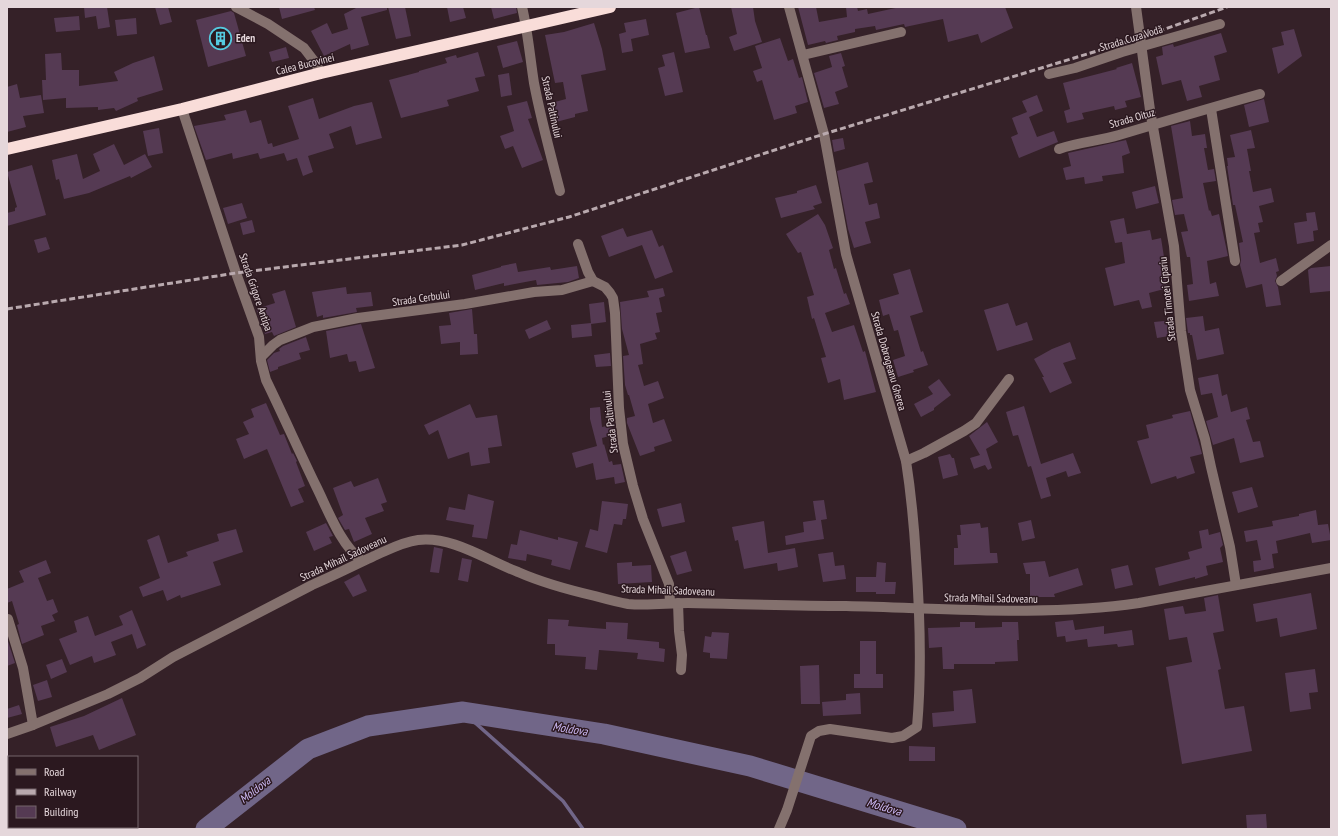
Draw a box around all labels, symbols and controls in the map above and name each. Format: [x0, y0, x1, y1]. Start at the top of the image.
street label: Strada Cuza Vodă [1098, 22, 1164, 54]
building icon: Eden [208, 25, 234, 51]
place label: Eden [236, 31, 255, 45]
street label: Calea Bucovinei [274, 50, 336, 78]
street label: Strada Paltinului [539, 75, 565, 139]
street label: Strada Oituz [1108, 105, 1156, 131]
street label: Strada Grigore Antipa [236, 251, 276, 333]
street label: Strada Timotei Cipariu [1156, 256, 1178, 342]
street label: Strada Cerbului [391, 287, 451, 309]
street label: Strada Dobrogeanu Gherea [868, 310, 910, 412]
street label: Strada Paltinului [599, 390, 621, 454]
street label: Strada Mihail Sadoveanu [297, 532, 389, 584]
street label: Strada Mihail Sadoveanu [621, 581, 715, 599]
street label: Strada Mihail Sadoveanu [944, 590, 1038, 606]
water label: Moldova [551, 718, 590, 739]
legend [8, 756, 138, 828]
text: Road [44, 764, 64, 779]
water label: Moldova [236, 772, 274, 806]
text: Railway [44, 784, 77, 799]
water label: Moldova [865, 794, 904, 819]
text: Building [44, 804, 79, 819]

